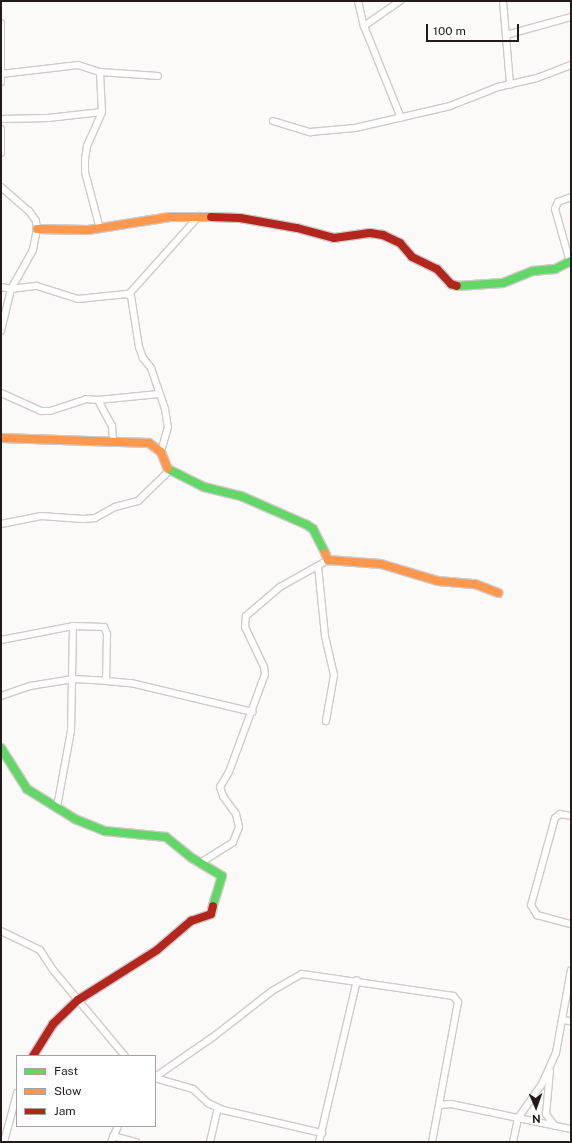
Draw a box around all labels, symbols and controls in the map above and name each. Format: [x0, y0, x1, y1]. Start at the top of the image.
scale bar [428, 16, 521, 42]
text: 100 m [433, 24, 466, 38]
legend [16, 1055, 156, 1127]
text: Fast [54, 1064, 78, 1078]
text: Slow [54, 1084, 81, 1098]
north arrow [516, 1087, 556, 1127]
text: Jam [54, 1104, 76, 1118]
text: N [532, 1113, 541, 1125]

